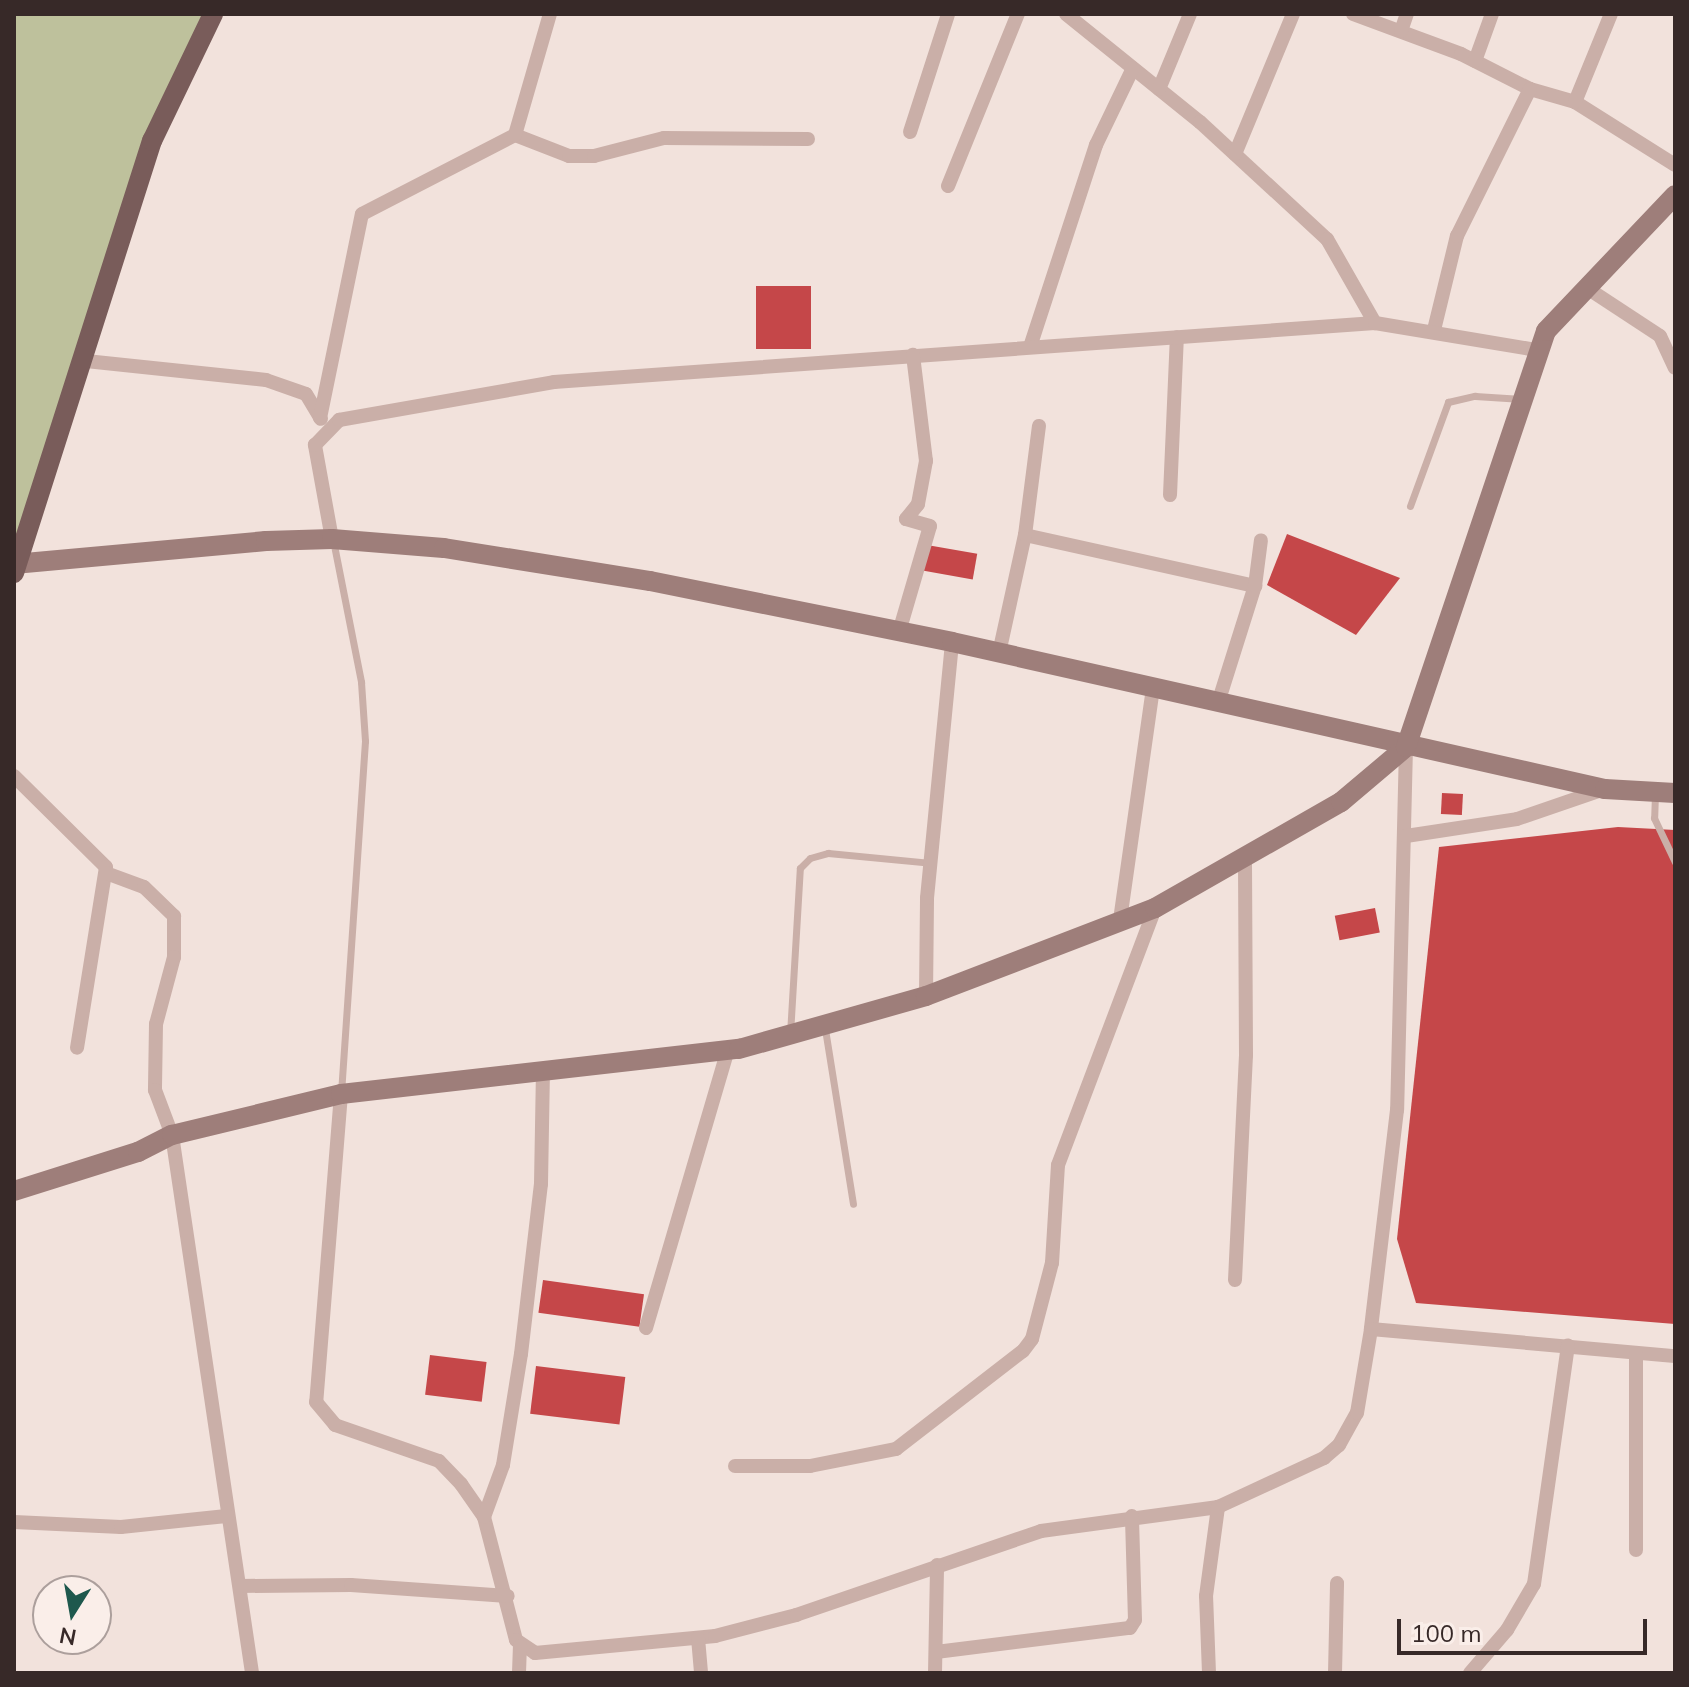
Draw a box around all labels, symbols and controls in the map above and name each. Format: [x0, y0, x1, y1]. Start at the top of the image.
north arrow [32, 1575, 112, 1655]
scale bar [1401, 1603, 1651, 1653]
text: 100 m [1411, 1618, 1482, 1648]
text: N [57, 1621, 79, 1652]

